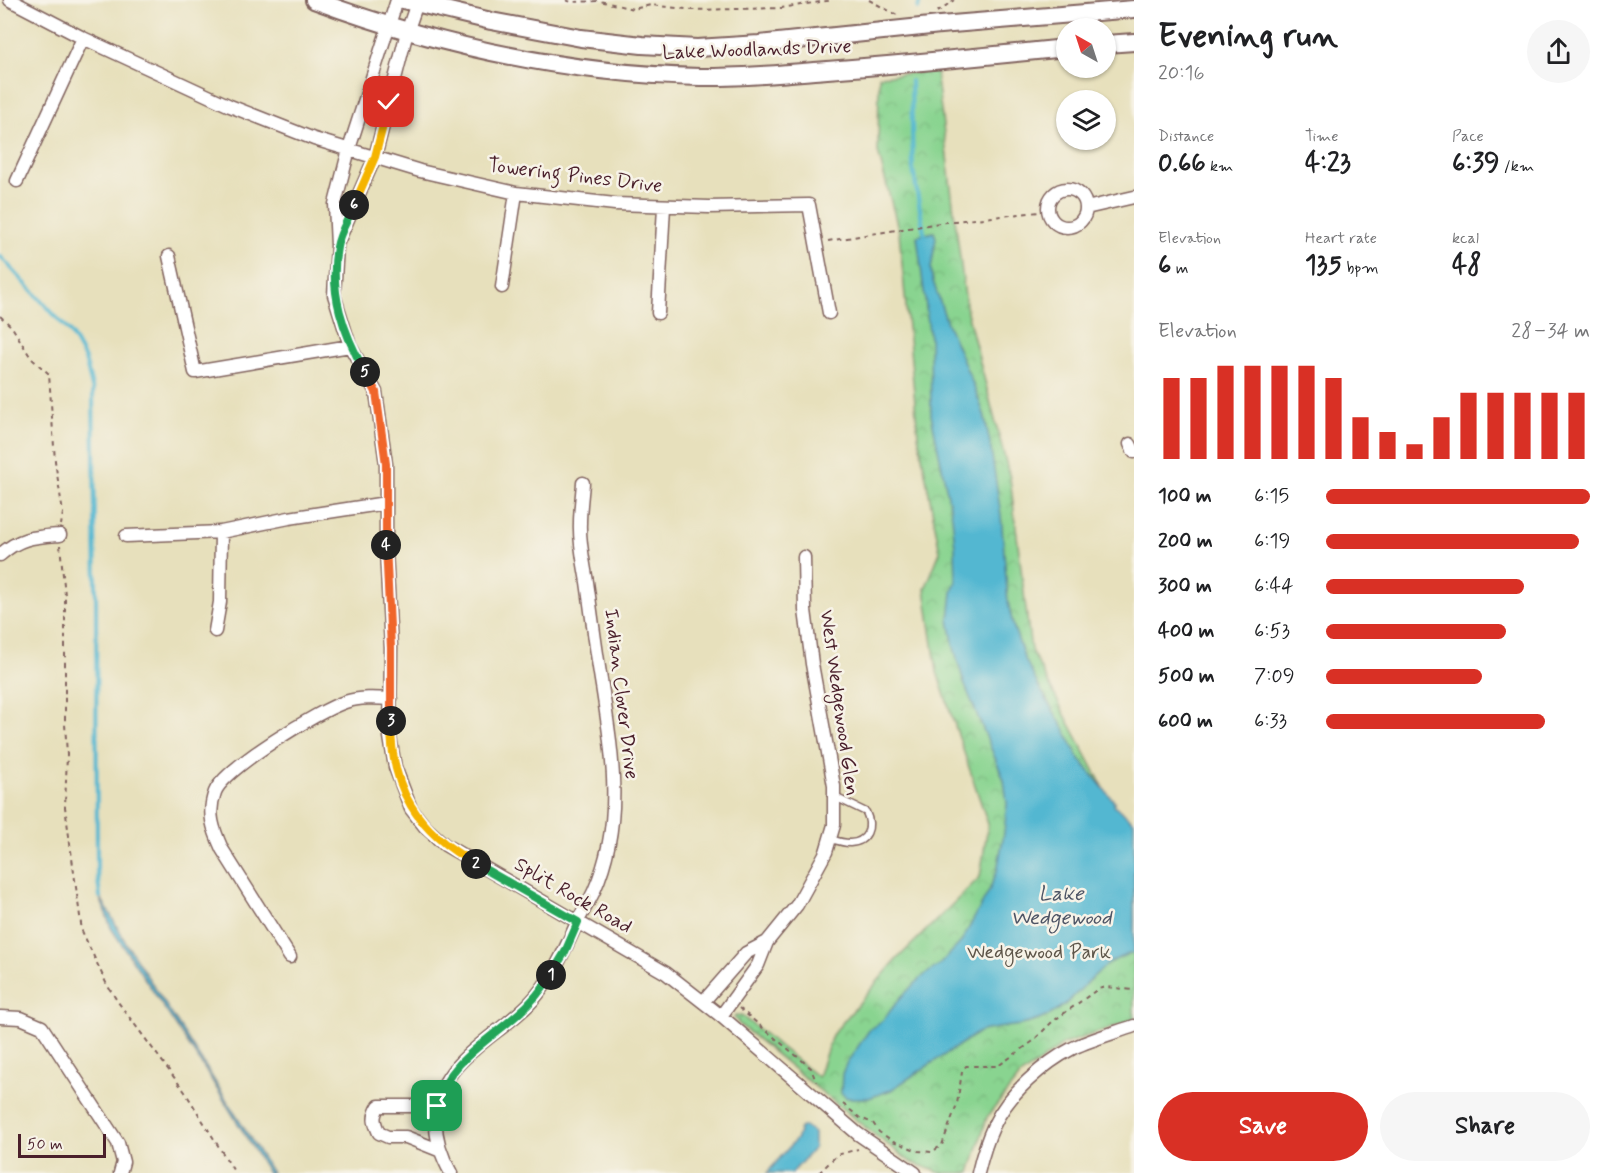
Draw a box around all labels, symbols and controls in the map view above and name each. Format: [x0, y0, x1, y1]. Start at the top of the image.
text: Evening run [1158, 15, 1338, 59]
north arrow [1056, 18, 1116, 78]
map controls [1056, 18, 1116, 150]
button: share [1527, 20, 1590, 83]
street label: Lake Woodlands Drive [662, 33, 852, 67]
text: 20:16 [1158, 60, 1205, 87]
pin [363, 76, 414, 127]
icon: check [372, 85, 405, 118]
button: layers [1056, 90, 1116, 150]
text: Distance [1158, 126, 1214, 147]
text: Time [1305, 126, 1339, 147]
text: Pace [1452, 126, 1484, 147]
text: 0.66 [1158, 147, 1206, 181]
text: 4:23 [1305, 147, 1351, 181]
text: 6:39 [1452, 147, 1500, 181]
street label: Towering Pines Drive [486, 152, 664, 202]
text: km [1206, 156, 1233, 177]
text: /km [1500, 156, 1534, 177]
pin: 6 [339, 190, 369, 220]
text: 6 [350, 194, 358, 215]
text: Elevation [1158, 228, 1221, 249]
text: Heart rate [1305, 228, 1377, 249]
text: kcal [1452, 228, 1479, 249]
text: 6 [1158, 249, 1171, 283]
text: 135 [1305, 249, 1342, 283]
text: 48 [1452, 249, 1481, 283]
text: m [1171, 258, 1188, 279]
text: bpm [1342, 258, 1379, 279]
text: Elevation [1158, 318, 1237, 345]
text: 28–34 m [1511, 318, 1590, 345]
pin: 5 [350, 357, 380, 387]
text: 5 [360, 361, 370, 382]
text: 100 m [1158, 483, 1212, 510]
text: 6:15 [1254, 483, 1289, 510]
text: 200 m [1158, 528, 1213, 555]
text: 6:19 [1254, 528, 1290, 555]
pin: 4 [371, 530, 401, 560]
text: 4 [381, 534, 391, 555]
text: 300 m [1158, 573, 1212, 600]
text: 6:44 [1254, 573, 1293, 600]
street label: Indian Clover Drive [597, 607, 645, 781]
street label: West Wedgewood Glen [812, 608, 865, 798]
text: 400 m [1158, 618, 1214, 645]
text: 6:53 [1254, 618, 1290, 645]
text: 500 m [1158, 663, 1215, 690]
text: 7:09 [1254, 663, 1295, 690]
pin: 3 [376, 706, 406, 736]
text: 600 m [1158, 708, 1213, 735]
text: 6:33 [1254, 708, 1287, 735]
text: 3 [387, 710, 395, 731]
pin: 2 [461, 849, 491, 879]
street label: Split Rock Road [509, 851, 637, 941]
text: 2 [472, 853, 480, 874]
water label: Lake Wedgewood [1010, 880, 1113, 934]
park label: Wedgewood Park [967, 939, 1111, 967]
pin: 1 [536, 960, 566, 990]
text: 1 [547, 964, 555, 985]
pin [411, 1080, 462, 1131]
icon: arrive [420, 1089, 453, 1122]
button: Save [1158, 1092, 1368, 1161]
button: Share [1380, 1092, 1590, 1161]
scale bar [18, 1131, 106, 1158]
text: 50 m [27, 1134, 63, 1155]

